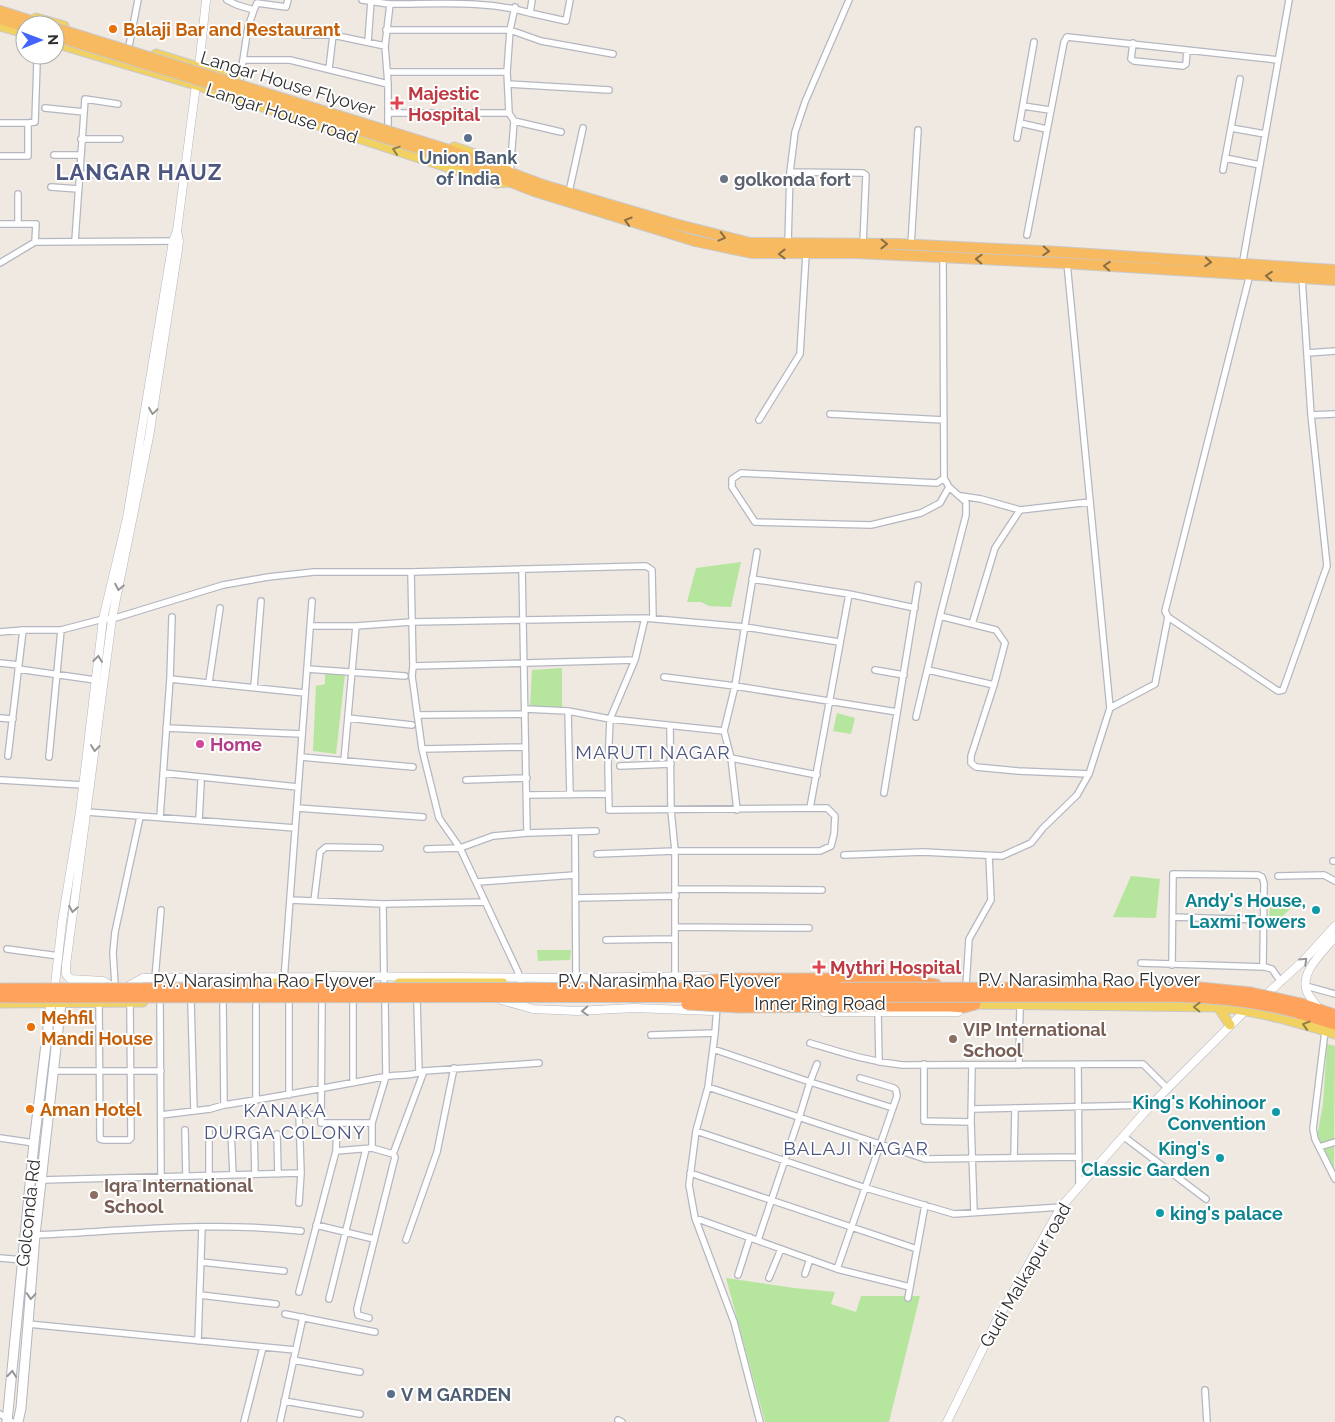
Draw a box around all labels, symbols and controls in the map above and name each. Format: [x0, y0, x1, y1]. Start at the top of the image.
north arrow [15, 15, 65, 65]
place label: Balaji Bar and Restaurant [123, 19, 341, 40]
marker: Balaji Bar and Restaurant [107, 23, 119, 35]
text: N [45, 34, 61, 45]
street label: Langar House Flyover [198, 46, 379, 120]
street label: Langar House road [203, 79, 361, 147]
place label: Majestic Hospital [408, 83, 480, 125]
marker: Majestic Hospital [390, 96, 404, 110]
marker: Union Bank of India [462, 132, 474, 144]
one-way arrow [392, 146, 401, 156]
place label: Union Bank of India [419, 147, 518, 189]
district label: LANGAR HAUZ [56, 159, 222, 185]
place label: golkonda fort [734, 169, 851, 190]
marker: golkonda fort [718, 173, 730, 185]
one-way arrow [624, 216, 633, 226]
one-way arrow [717, 231, 726, 242]
one-way arrow [880, 239, 888, 249]
one-way arrow [1042, 246, 1050, 257]
one-way arrow [777, 249, 785, 259]
one-way arrow [975, 254, 982, 264]
one-way arrow [1204, 257, 1212, 268]
one-way arrow [1102, 260, 1110, 271]
one-way arrow [1265, 270, 1273, 281]
one-way arrow [149, 406, 159, 415]
one-way arrow [114, 583, 124, 592]
one-way arrow [92, 654, 103, 662]
place label: Home [210, 734, 262, 755]
marker: Home [194, 738, 206, 750]
district label: MARUTI NAGAR [575, 741, 731, 763]
one-way arrow [90, 744, 101, 752]
place label: Andy's House, Laxmi Towers [1185, 890, 1306, 932]
marker: Andy's House, Laxmi Towers [1310, 904, 1322, 916]
one-way arrow [68, 905, 78, 913]
place label: Mythri Hospital [830, 957, 961, 978]
one-way arrow [1298, 958, 1307, 967]
marker: Mythri Hospital [812, 960, 826, 974]
street label: P.V. Narasimha Rao Flyover [978, 969, 1201, 990]
street label: P.V. Narasimha Rao Flyover [153, 970, 376, 991]
street label: P.V. Narasimha Rao Flyover [558, 970, 781, 991]
street label: Inner Ring Road [754, 993, 886, 1014]
one-way arrow [1193, 1002, 1201, 1012]
one-way arrow [581, 1005, 589, 1016]
place label: Mehfil Mandi House [41, 1007, 153, 1049]
place label: VIP International School [963, 1019, 1107, 1061]
marker: Mehfil Mandi House [25, 1021, 37, 1033]
one-way arrow [1303, 1021, 1311, 1031]
marker: VIP International School [947, 1033, 959, 1045]
place label: King's Kohinoor Convention [1132, 1092, 1266, 1134]
place label: Aman Hotel [40, 1099, 142, 1120]
district label: KANAKA DURGA COLONY [204, 1099, 366, 1143]
marker: Aman Hotel [24, 1103, 36, 1115]
marker: King's Kohinoor Convention [1270, 1106, 1282, 1118]
district label: BALAJI NAGAR [783, 1137, 929, 1159]
place label: King's Classic Garden [1081, 1138, 1210, 1180]
marker: King's Classic Garden [1214, 1152, 1226, 1164]
street label: Golconda Rd [12, 1158, 44, 1268]
place label: Iqra International School [104, 1175, 253, 1217]
marker: Iqra International School [88, 1189, 100, 1201]
street label: Gudi Malkapur road [975, 1199, 1075, 1351]
place label: king's palace [1170, 1203, 1283, 1224]
marker: king's palace [1154, 1207, 1166, 1219]
one-way arrow [25, 1292, 36, 1300]
one-way arrow [7, 1369, 18, 1377]
place label: V M GARDEN [401, 1384, 511, 1405]
marker: V M GARDEN [385, 1388, 397, 1400]

